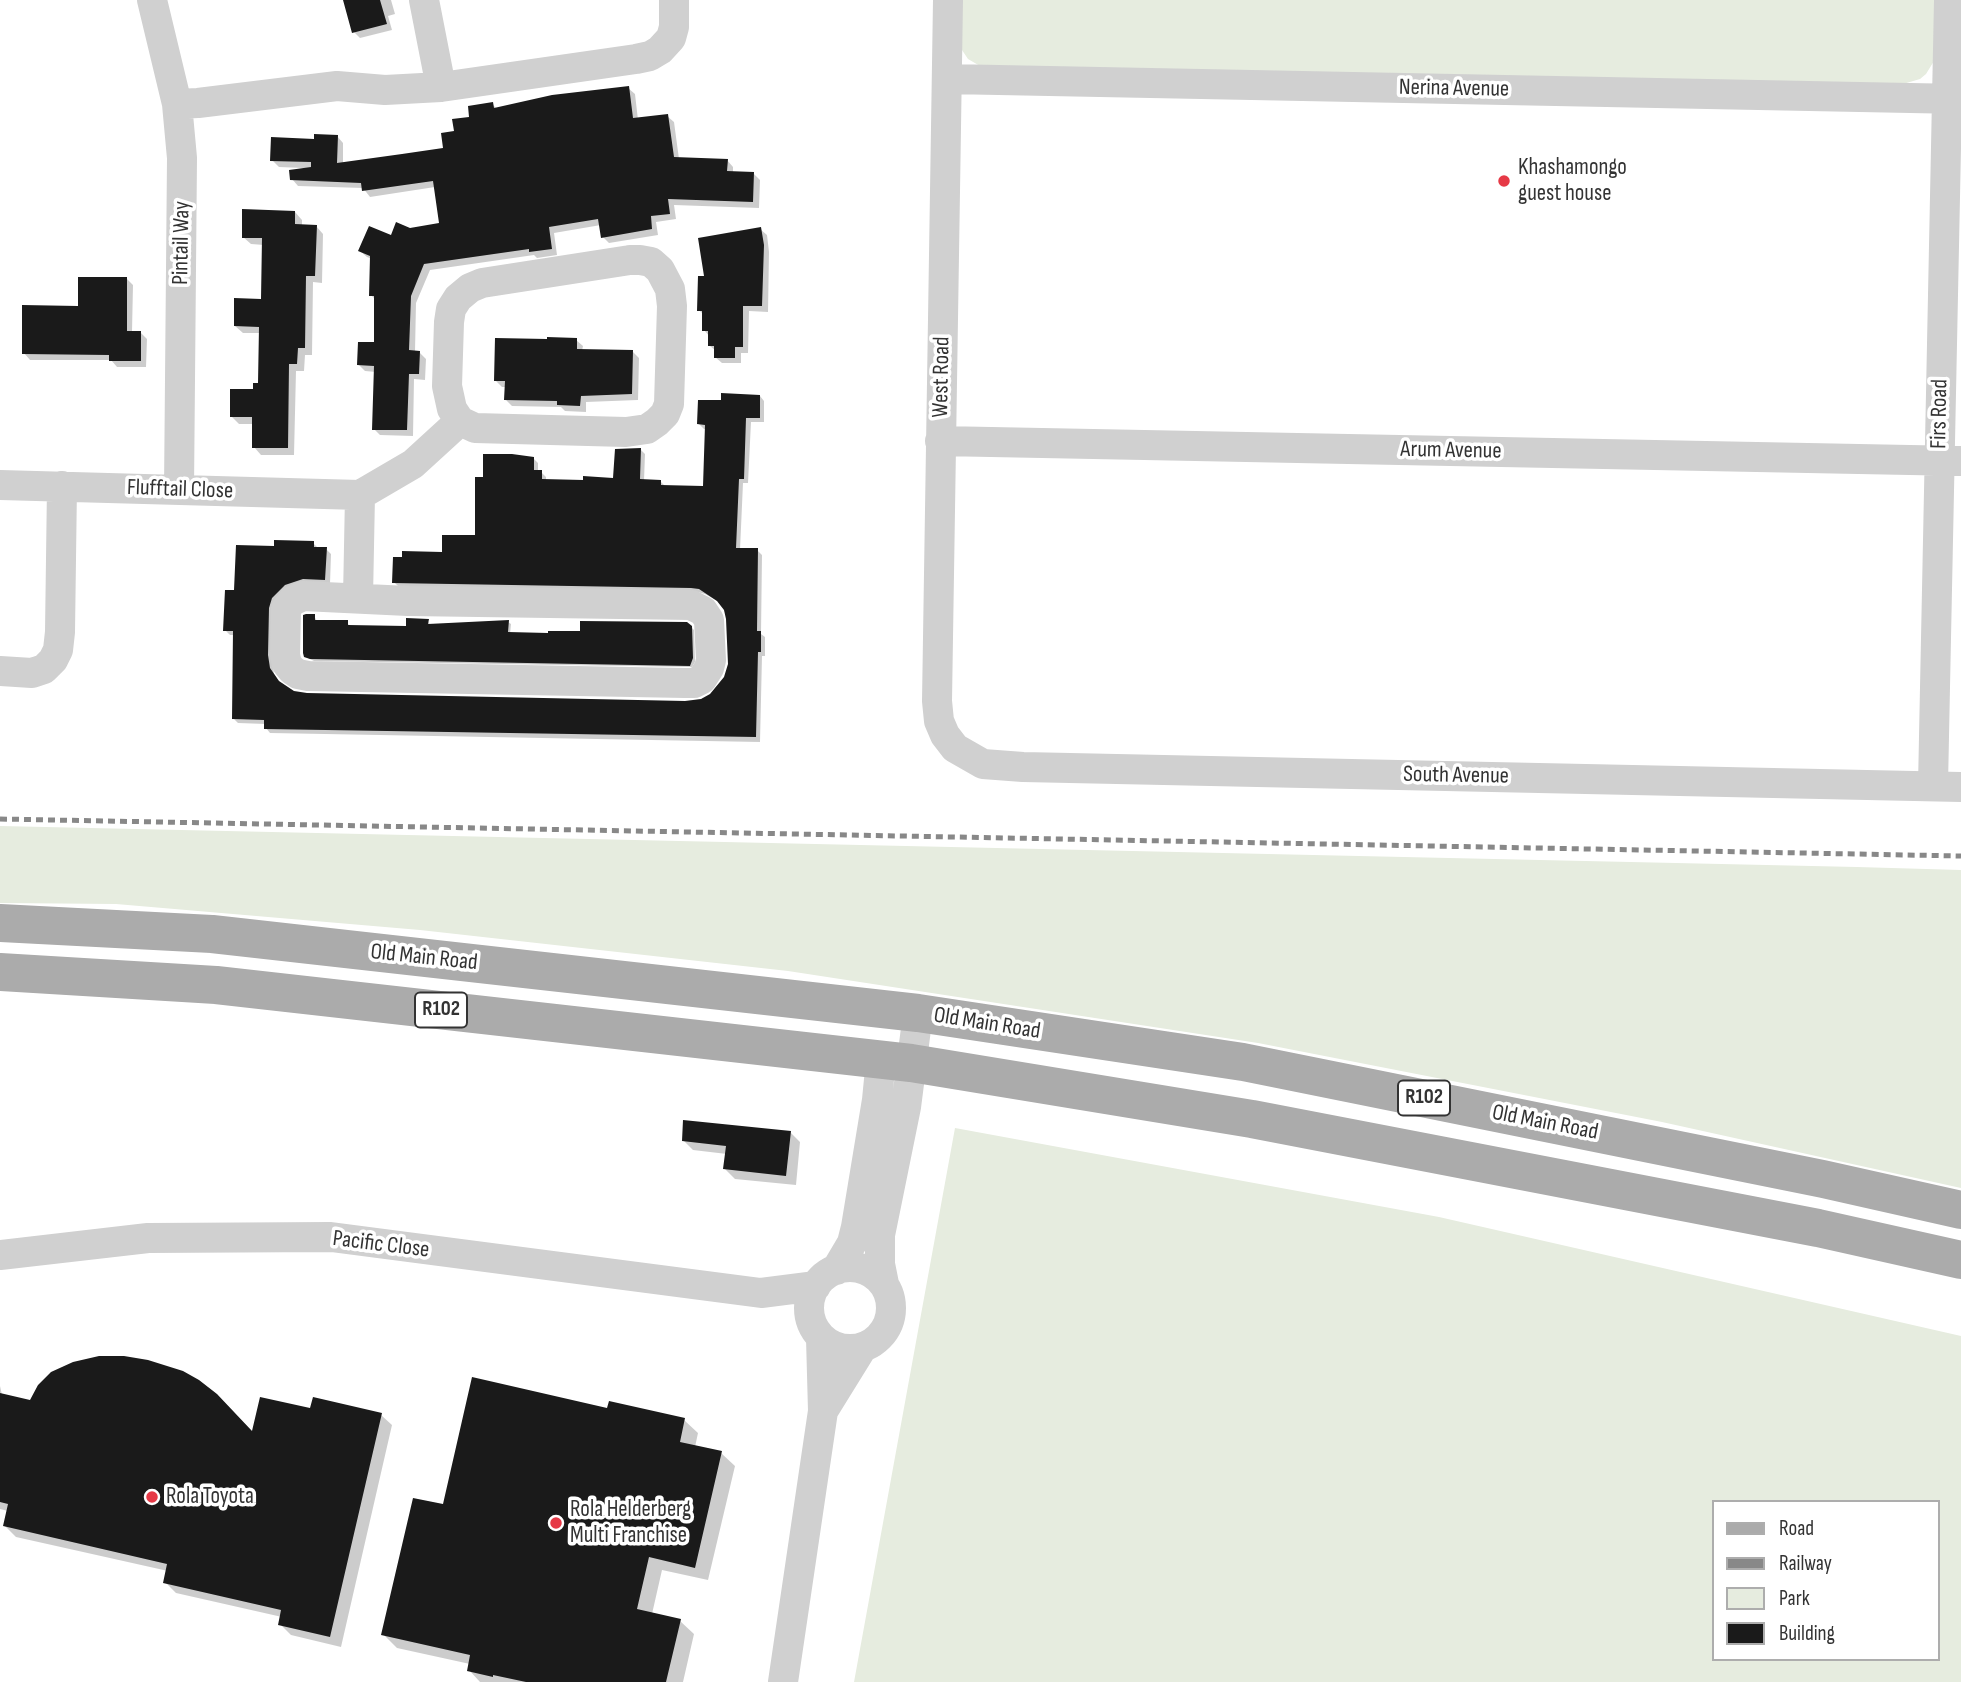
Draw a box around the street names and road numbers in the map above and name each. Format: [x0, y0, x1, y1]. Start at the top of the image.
street label: Nerina Avenue [1399, 74, 1509, 104]
street label: Pintail Way [167, 201, 197, 285]
street label: West Road [927, 336, 957, 418]
street label: Firs Road [1926, 379, 1954, 449]
street label: Arum Avenue [1400, 436, 1502, 466]
street label: Flufftail Close [126, 474, 234, 506]
street label: South Avenue [1403, 761, 1509, 791]
street label: Old Main Road [369, 939, 479, 977]
road number: R102 [415, 992, 467, 1028]
street label: Old Main Road [932, 1002, 1042, 1046]
road number: R102 [1398, 1080, 1450, 1116]
street label: Old Main Road [1490, 1099, 1600, 1147]
street label: Pacific Close [331, 1225, 431, 1265]

